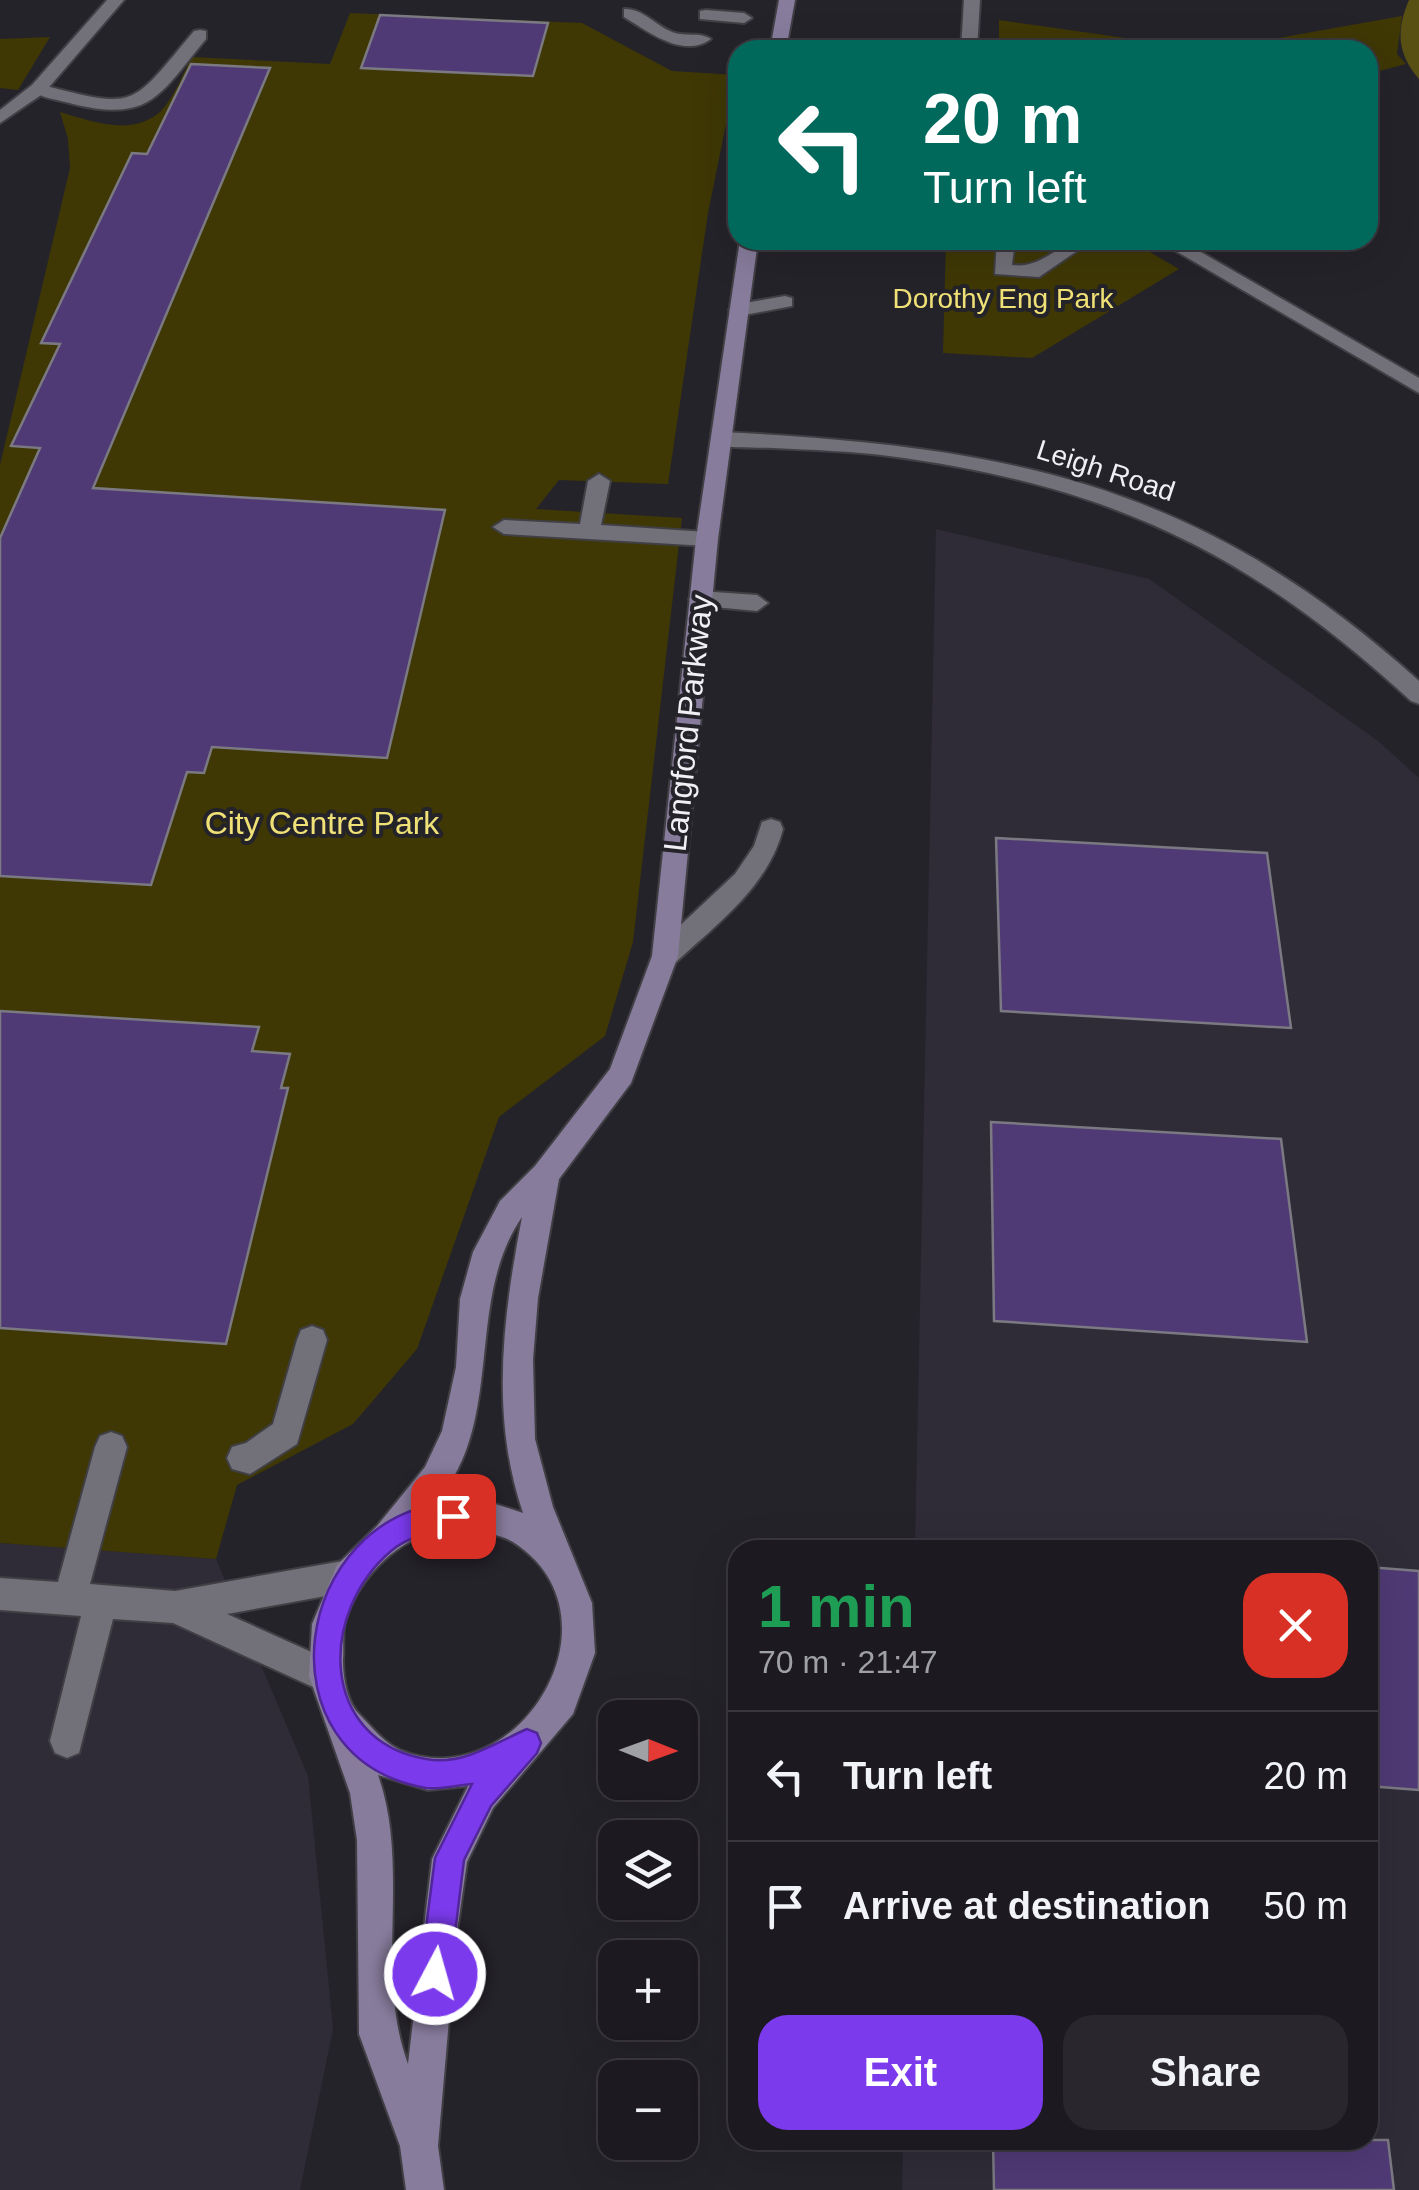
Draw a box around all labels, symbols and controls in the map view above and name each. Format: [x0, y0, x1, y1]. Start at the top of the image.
icon: left [758, 80, 888, 210]
text: 20 m [923, 80, 1083, 158]
text: Turn left [923, 162, 1086, 213]
park label: Dorothy Eng Park [893, 283, 1114, 314]
street label: Leigh Road [1033, 434, 1179, 507]
street label: Langford Parkway [657, 593, 719, 853]
park label: City Centre Park [205, 805, 440, 841]
pin [411, 1474, 496, 1559]
icon: arrive [426, 1489, 481, 1544]
text: 1 min [758, 1573, 915, 1640]
button: close [1243, 1573, 1348, 1678]
text: 70 m · 21:47 [758, 1644, 938, 1680]
north arrow [598, 1700, 698, 1800]
map controls [598, 1700, 698, 2160]
icon: left [758, 1749, 813, 1804]
text: Turn left [843, 1755, 992, 1797]
text: 20 m [1264, 1755, 1348, 1797]
button: layers [598, 1820, 698, 1920]
icon: arrive [758, 1879, 813, 1934]
text: Arrive at destination [843, 1885, 1210, 1927]
text: 50 m [1264, 1885, 1348, 1927]
position arrow [383, 1922, 487, 2026]
button: + [598, 1940, 698, 2040]
button: Exit [758, 2015, 1043, 2130]
button: Share [1063, 2015, 1348, 2130]
button: − [598, 2060, 698, 2160]

